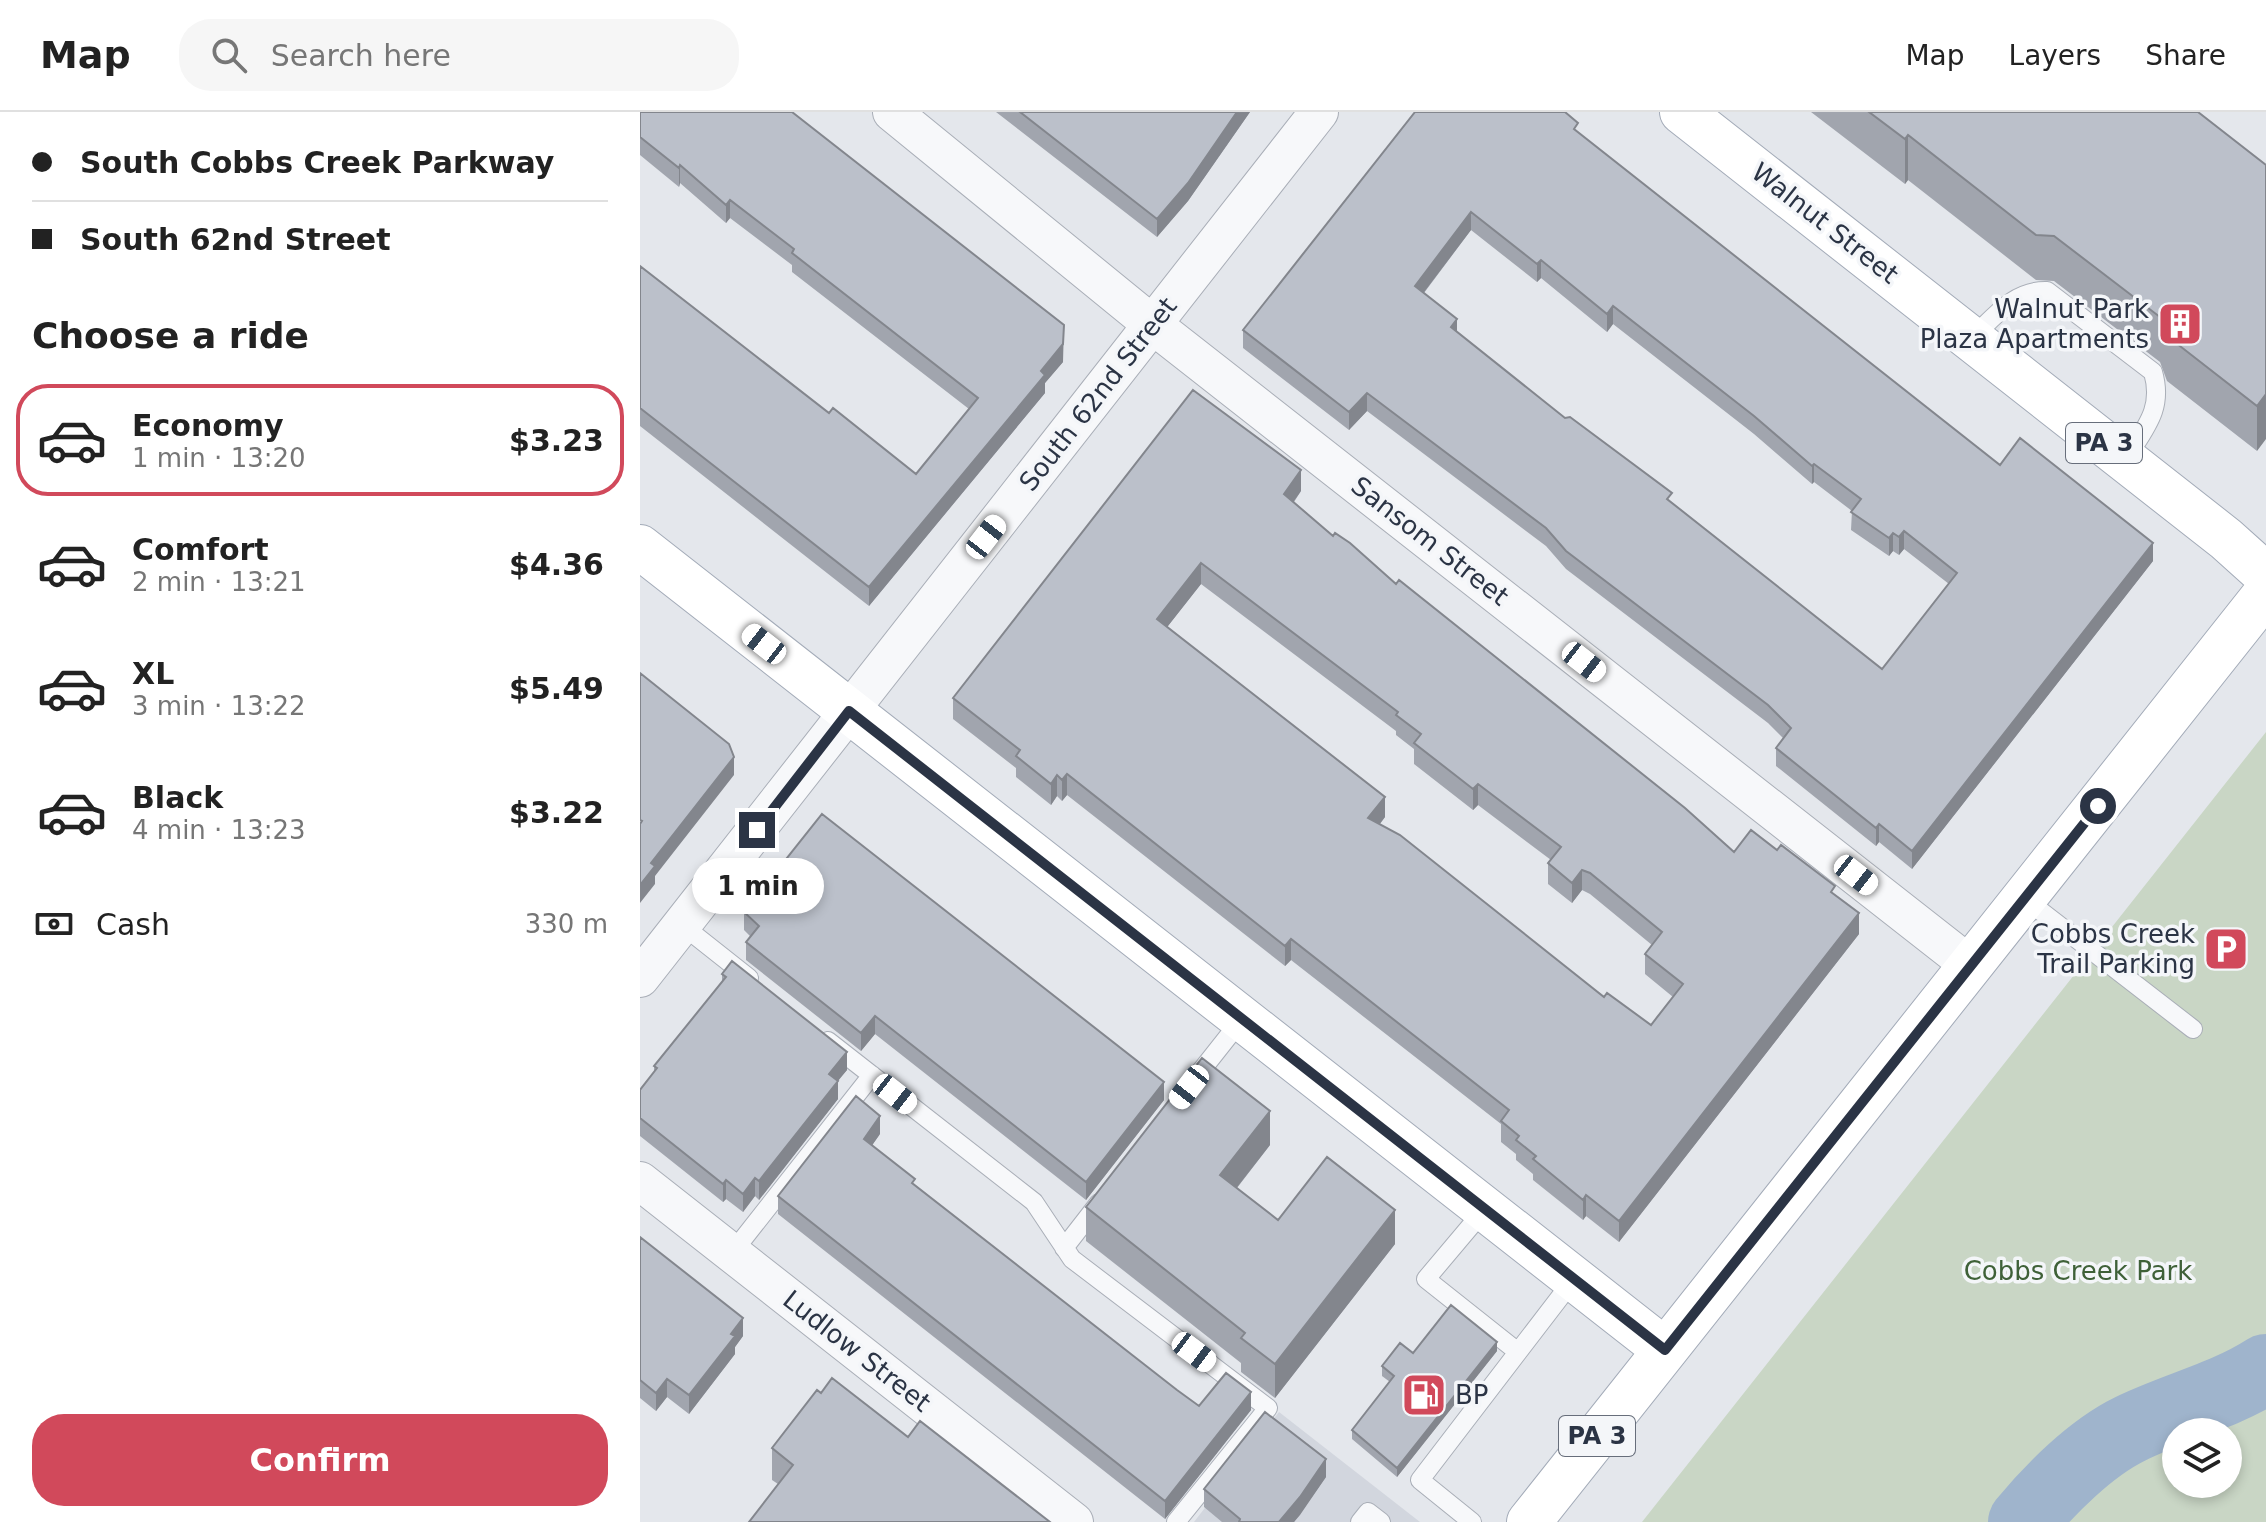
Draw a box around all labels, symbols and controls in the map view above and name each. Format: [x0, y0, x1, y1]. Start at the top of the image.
search box [179, 19, 739, 91]
text: Map [40, 33, 131, 77]
icon: search [207, 33, 251, 77]
text: Search here [271, 38, 451, 73]
text: Map [1905, 39, 1965, 72]
text: Layers [2009, 39, 2101, 72]
text: Share [2145, 39, 2226, 72]
text: South Cobbs Creek Parkway [80, 145, 554, 180]
street label: Walnut Street [1746, 157, 1904, 289]
text: South 62nd Street [80, 222, 391, 257]
street label: South 62nd Street [1013, 291, 1183, 497]
place label: Walnut Park Plaza Apartments [1920, 294, 2149, 354]
building icon: Walnut Park Plaza Apartments [2156, 300, 2204, 348]
text: Choose a ride [32, 315, 309, 356]
icon: car [36, 404, 108, 476]
text: Economy [132, 408, 284, 443]
text: $3.23 [509, 423, 604, 458]
road number: PA 3 [2066, 423, 2142, 463]
text: 1 min · 13:20 [132, 443, 306, 473]
street label: Sansom Street [1346, 470, 1514, 612]
car [962, 511, 1010, 563]
icon: car [36, 528, 108, 600]
text: Comfort [132, 532, 269, 567]
text: $4.36 [509, 547, 604, 582]
text: 2 min · 13:21 [132, 567, 306, 597]
car [738, 620, 790, 668]
car [1558, 638, 1610, 686]
icon: car [36, 652, 108, 724]
text: XL [132, 656, 174, 691]
text: $5.49 [509, 671, 604, 706]
text: 3 min · 13:22 [132, 691, 306, 721]
icon: car [36, 776, 108, 848]
text: Black [132, 780, 223, 815]
route start [2080, 788, 2116, 824]
text: $3.22 [509, 795, 604, 830]
route end [739, 812, 775, 848]
text: 4 min · 13:23 [132, 815, 306, 845]
car [1830, 851, 1882, 899]
callout: 1 min [691, 858, 823, 914]
text: 1 min [717, 871, 799, 901]
icon: cash [32, 902, 76, 946]
text: Cash [96, 907, 170, 942]
text: 330 m [525, 909, 608, 939]
place label: Cobbs Creek Trail Parking [2031, 919, 2195, 979]
parking icon: Cobbs Creek Trail Parking [2202, 925, 2250, 973]
car [1165, 1061, 1213, 1113]
car [869, 1070, 921, 1118]
park label: Cobbs Creek Park [1964, 1256, 2192, 1286]
street label: Ludlow Street [777, 1284, 937, 1418]
car [1168, 1328, 1220, 1376]
fuel station icon: BP [1400, 1371, 1448, 1419]
place label: BP [1455, 1380, 1489, 1410]
button: Confirm [32, 1414, 608, 1506]
road number: PA 3 [1559, 1416, 1635, 1456]
map controls [2162, 1418, 2242, 1498]
button: layers [2162, 1418, 2242, 1498]

